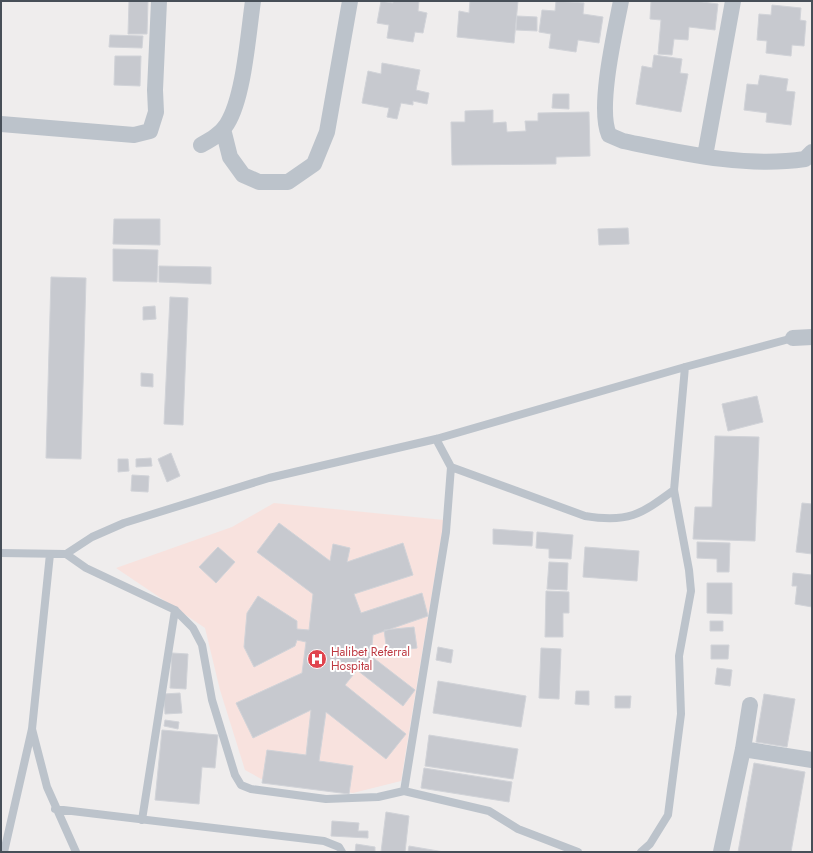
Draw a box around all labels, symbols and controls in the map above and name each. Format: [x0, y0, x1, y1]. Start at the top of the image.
place label: Halibet Referral Hospital [331, 643, 410, 675]
hospital icon: Halibet Referral Hospital [306, 648, 328, 670]

